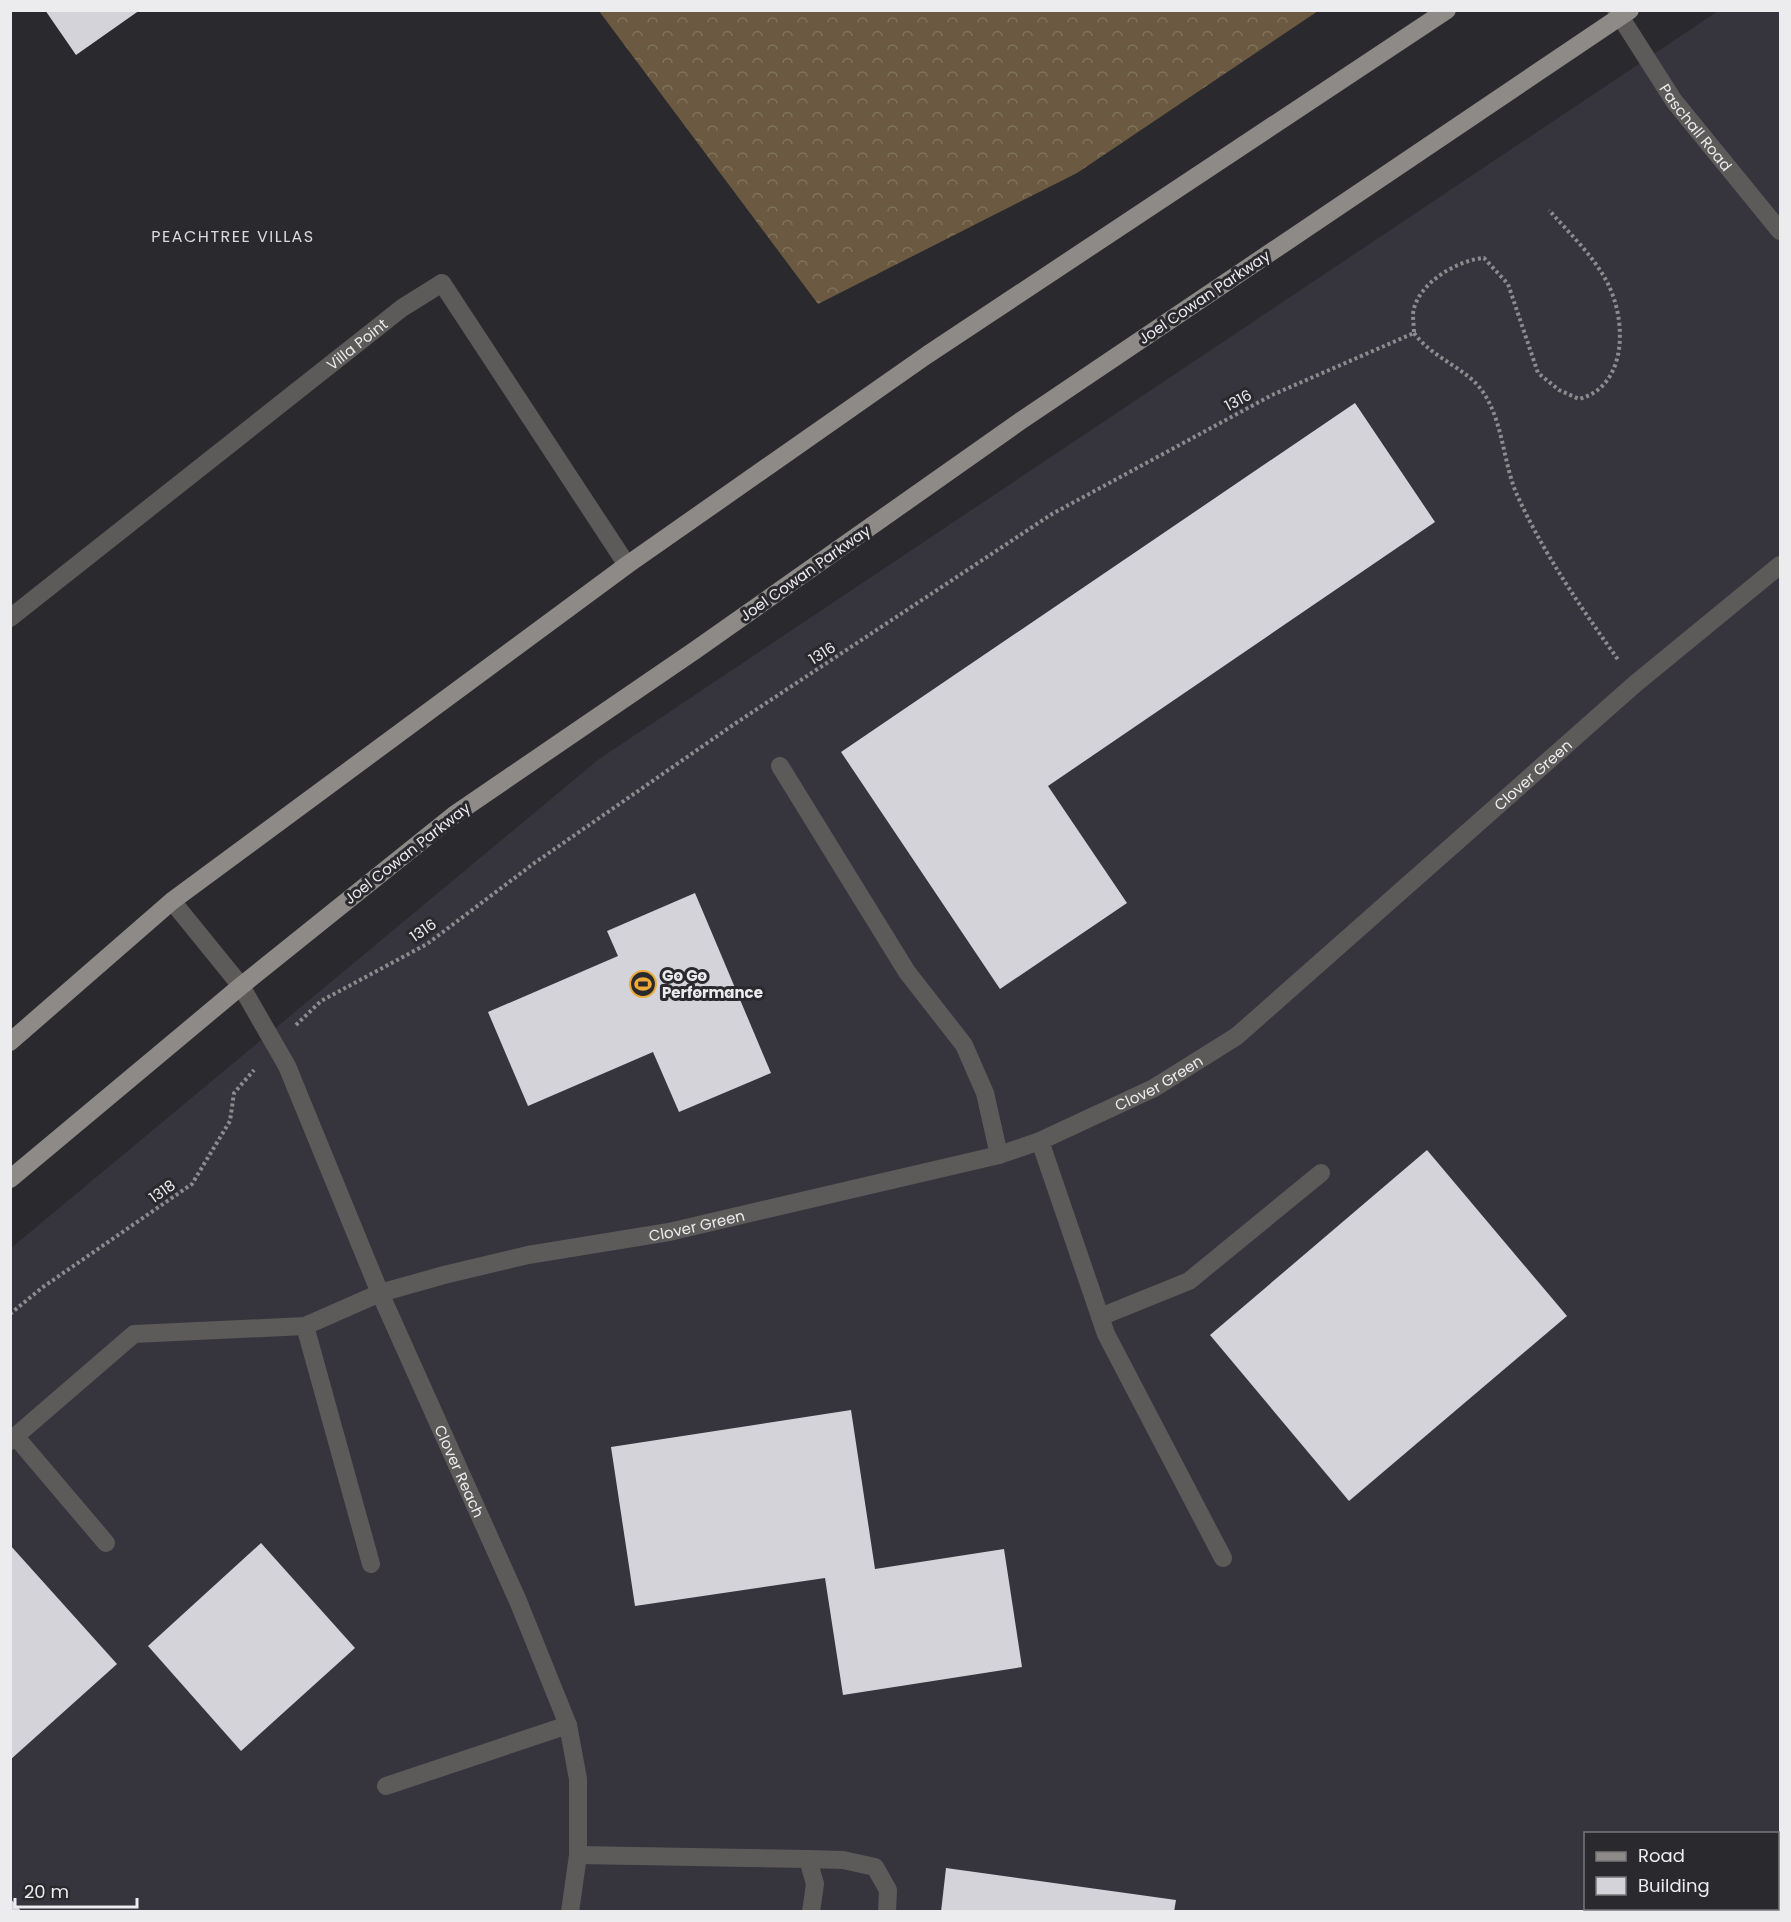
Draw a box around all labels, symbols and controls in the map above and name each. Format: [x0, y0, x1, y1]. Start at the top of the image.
street label: Paschall Road [1655, 79, 1737, 175]
district label: PEACHTREE VILLAS [151, 225, 315, 248]
street label: Joel Cowan Parkway [1134, 245, 1274, 349]
street label: Villa Point [322, 313, 392, 375]
street label: 1316 [1221, 384, 1255, 416]
street label: Joel Cowan Parkway [736, 520, 875, 626]
street label: 1316 [805, 637, 839, 669]
street label: Clover Green [1489, 734, 1576, 815]
street label: Joel Cowan Parkway [340, 797, 475, 909]
street label: 1316 [406, 913, 440, 947]
place label: Go Go Performance [662, 965, 763, 1003]
sports icon: Go Go Performance [628, 969, 658, 999]
street label: Clover Green [1111, 1050, 1207, 1115]
street label: 1318 [145, 1174, 179, 1208]
street label: Clover Green [647, 1204, 747, 1246]
street label: Clover Reach [430, 1421, 490, 1521]
legend [1584, 1832, 1779, 1910]
text: Road [1638, 1843, 1685, 1868]
scale bar [15, 1871, 136, 1909]
text: Building [1638, 1873, 1710, 1898]
text: 20 m [24, 1879, 69, 1904]

